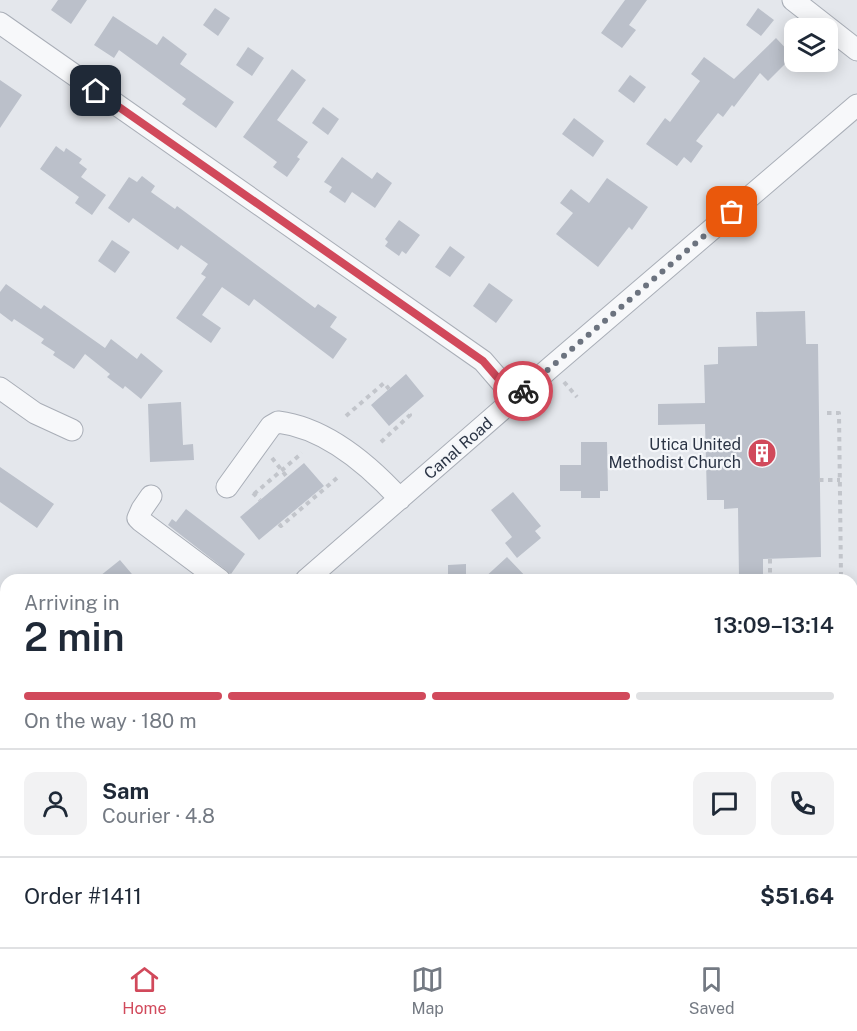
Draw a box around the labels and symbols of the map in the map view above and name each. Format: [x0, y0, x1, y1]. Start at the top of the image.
pin [70, 65, 121, 116]
pin [706, 186, 757, 237]
courier [493, 361, 553, 421]
street label: Canal Road [420, 414, 496, 483]
place label: Utica United Methodist Church [609, 435, 741, 472]
building icon: Utica United Methodist Church [746, 437, 778, 469]

